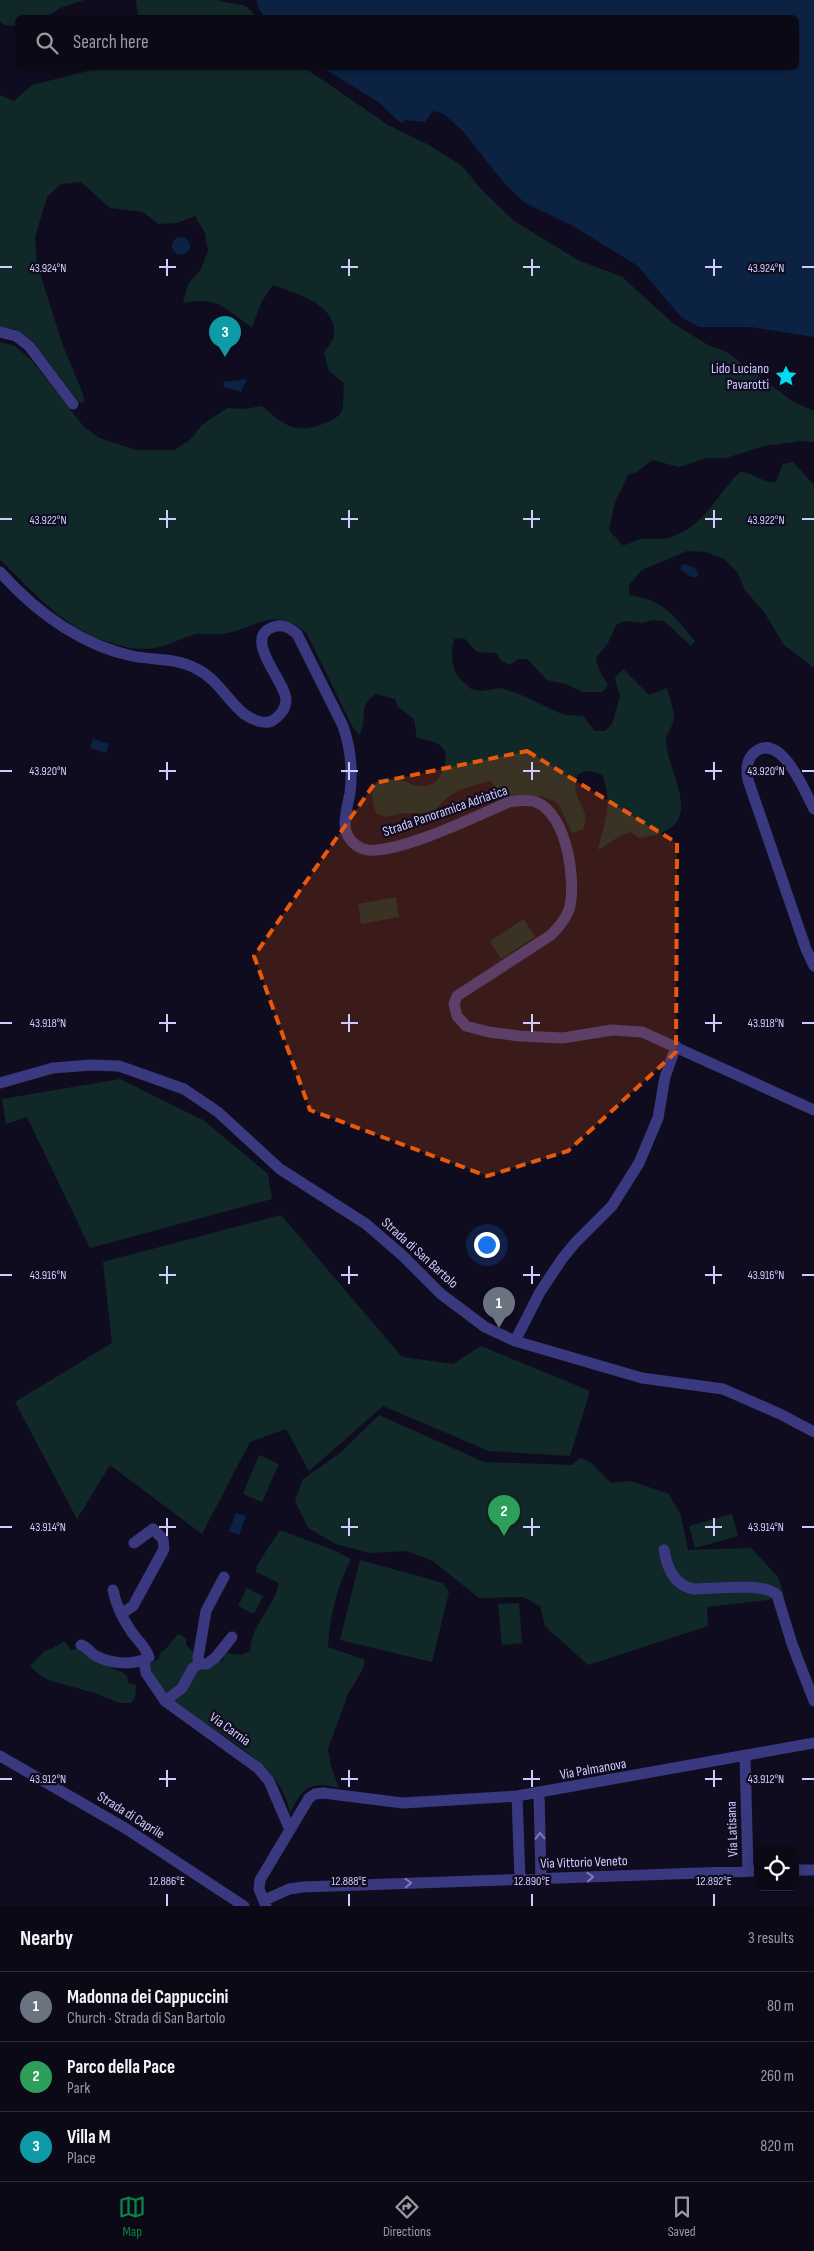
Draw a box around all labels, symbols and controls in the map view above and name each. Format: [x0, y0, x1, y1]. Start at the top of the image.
search box [15, 15, 799, 70]
icon: search [33, 29, 61, 57]
text: Search here [73, 31, 149, 54]
text: 43.924°N [30, 261, 66, 276]
text: 43.924°N [748, 261, 784, 276]
pin: 3 [209, 316, 241, 357]
place label: Lido Luciano Pavarotti [711, 360, 769, 393]
place icon: Lido Luciano Pavarotti [773, 363, 799, 389]
text: 43.922°N [30, 513, 67, 528]
text: 43.922°N [748, 513, 785, 528]
text: 43.920°N [29, 764, 67, 779]
text: 43.920°N [747, 764, 785, 779]
street label: Strada Panoramica Adriatica [380, 782, 510, 840]
text: 43.918°N [30, 1016, 66, 1031]
text: 43.918°N [748, 1016, 784, 1031]
street label: Strada di San Bartolo [378, 1214, 462, 1292]
your location [474, 1232, 500, 1258]
text: 43.916°N [30, 1268, 66, 1283]
text: 43.916°N [748, 1268, 784, 1283]
pin: 1 [483, 1287, 515, 1328]
pin: 2 [488, 1495, 520, 1536]
text: 43.914°N [30, 1520, 66, 1535]
text: 43.914°N [748, 1520, 784, 1535]
street label: Via Carnia [206, 1709, 254, 1749]
street label: Via Palmanova [559, 1755, 627, 1783]
text: 43.912°N [30, 1772, 66, 1787]
text: 43.912°N [748, 1772, 784, 1787]
street label: Strada di Caprile [94, 1788, 168, 1842]
street label: Via Latisana [723, 1801, 741, 1857]
one-way arrow [535, 1832, 545, 1840]
map controls [754, 1846, 799, 1891]
button: locate [754, 1846, 799, 1891]
street label: Via Vittorio Veneto [540, 1852, 628, 1872]
one-way arrow [586, 1871, 594, 1882]
text: 12.886°E [149, 1874, 185, 1889]
text: 12.888°E [331, 1874, 367, 1889]
text: 12.890°E [514, 1874, 550, 1889]
text: 12.892°E [696, 1874, 732, 1889]
one-way arrow [404, 1878, 412, 1889]
text: Nearby [20, 1926, 73, 1951]
text: 3 results [748, 1929, 794, 1948]
text: Madonna dei Cappuccini [67, 1986, 228, 2009]
text: 1 [33, 1997, 39, 2016]
text: 80 m [767, 1997, 794, 2016]
text: Church · Strada di San Bartolo [67, 2009, 225, 2028]
text: Parco della Pace [67, 2056, 175, 2079]
text: 2 [32, 2067, 40, 2086]
text: 260 m [760, 2067, 794, 2086]
text: Park [67, 2079, 90, 2098]
text: Villa M [67, 2126, 111, 2149]
text: 3 [32, 2137, 40, 2156]
text: 820 m [760, 2137, 794, 2156]
text: Place [67, 2149, 96, 2168]
tab: Map [118, 2193, 146, 2240]
tab: Directions [383, 2193, 431, 2240]
tab: Saved [668, 2193, 696, 2240]

